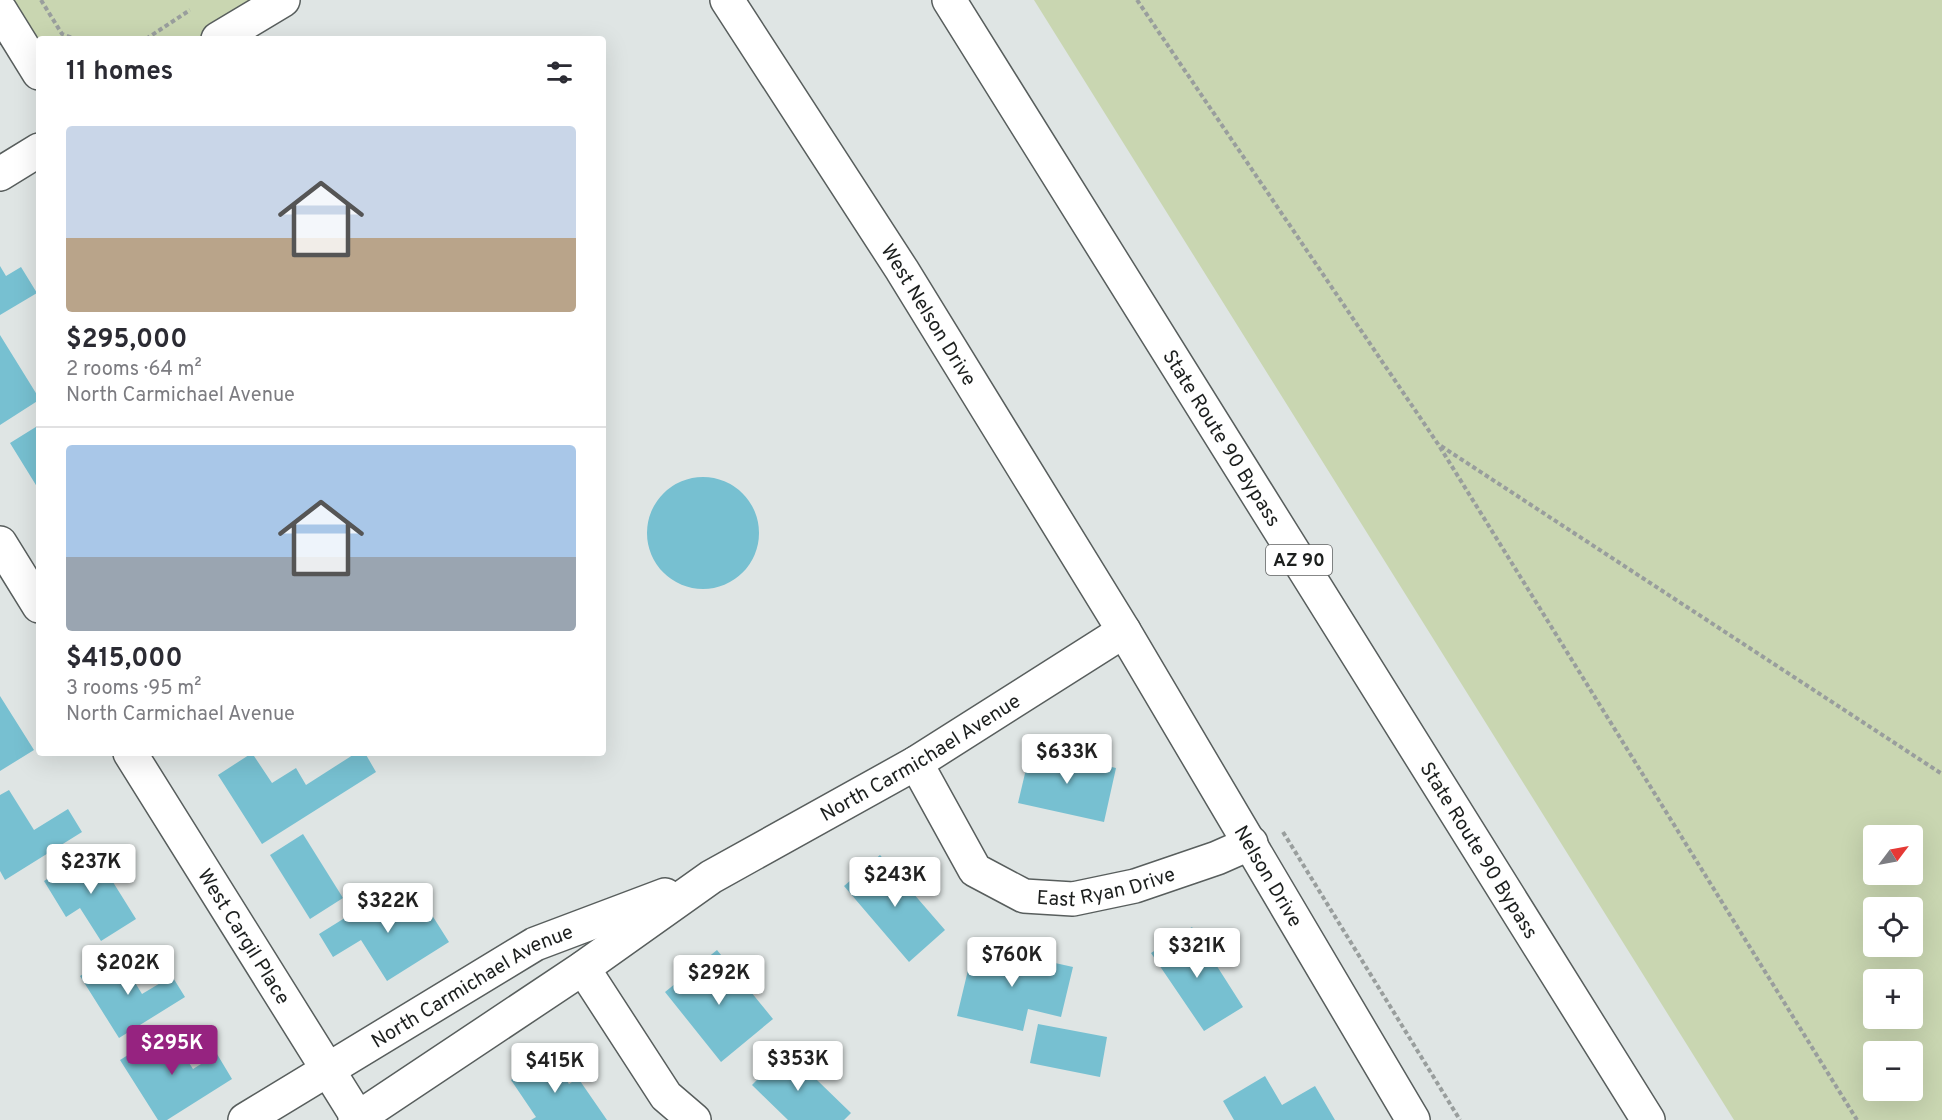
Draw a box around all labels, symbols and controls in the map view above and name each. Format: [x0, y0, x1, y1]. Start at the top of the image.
text: 11 homes [66, 56, 173, 89]
icon: filters [543, 56, 576, 89]
icon: home [267, 165, 375, 273]
street label: West Nelson Drive [874, 240, 981, 391]
text: $295,000 [66, 324, 187, 357]
street label: State Route 90 Bypass [1155, 345, 1286, 532]
text: 2 rooms · 64 m² [66, 357, 202, 383]
text: North Carmichael Avenue [66, 383, 295, 409]
icon: home [267, 484, 375, 592]
road number: AZ 90 [1266, 545, 1332, 575]
text: $415,000 [66, 643, 183, 676]
text: 3 rooms · 95 m² [66, 676, 202, 702]
street label: North Carmichael Avenue [816, 689, 1026, 829]
text: North Carmichael Avenue [66, 702, 295, 728]
pin: $633K [1025, 734, 1109, 785]
text: $633K [1036, 740, 1098, 766]
street label: State Route 90 Bypass [1413, 758, 1543, 944]
street label: Nelson Drive [1227, 821, 1307, 933]
north arrow [1863, 825, 1923, 885]
map controls [1863, 825, 1923, 1101]
pin: $237K [49, 844, 133, 895]
text: $237K [61, 850, 121, 876]
pin: $243K [853, 857, 937, 908]
street label: East Ryan Drive [1036, 862, 1179, 914]
text: $243K [863, 863, 927, 889]
street label: West Cargil Place [191, 864, 295, 1010]
pin: $322K [346, 883, 430, 934]
text: $322K [357, 889, 419, 915]
button: locate [1863, 897, 1923, 957]
street label: North Carmichael Avenue [367, 920, 577, 1055]
pin: $321K [1155, 928, 1239, 979]
text: $321K [1168, 934, 1226, 960]
pin: $760K [970, 937, 1054, 988]
text: $760K [981, 943, 1043, 969]
pin: $202K [86, 945, 170, 996]
text: $202K [96, 951, 160, 977]
pin: $292K [677, 955, 761, 1006]
text: $292K [688, 961, 750, 987]
button: + [1863, 969, 1923, 1029]
pin: $295K [130, 1025, 214, 1076]
text: $295K [141, 1031, 203, 1057]
pin: $353K [756, 1041, 840, 1092]
button: − [1863, 1041, 1923, 1101]
pin: $415K [513, 1043, 597, 1094]
text: $353K [767, 1047, 829, 1073]
text: $415K [525, 1049, 585, 1075]

